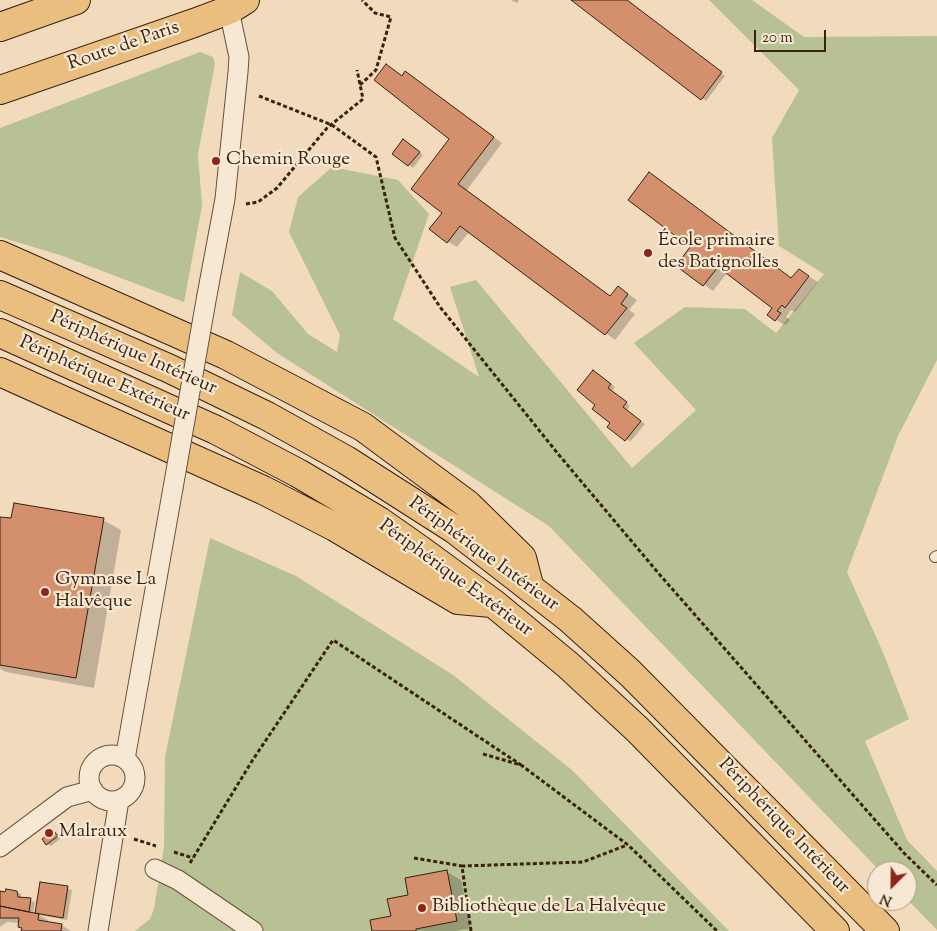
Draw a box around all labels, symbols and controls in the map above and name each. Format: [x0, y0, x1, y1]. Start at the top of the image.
street label: Route de Paris [65, 17, 183, 77]
scale bar [757, 20, 830, 52]
text: 20 m [762, 28, 793, 49]
place label: Chemin Rouge [226, 150, 350, 172]
marker: Chemin Rouge [210, 155, 222, 167]
place label: École primaire des Batignolles [658, 231, 779, 275]
marker: École primaire des Batignolles [642, 247, 654, 259]
street label: Périphérique Intérieur [46, 307, 220, 401]
street label: Périphérique Extérieur [15, 332, 193, 428]
street label: Périphérique Intérieur [403, 493, 563, 617]
street label: Périphérique Extérieur [374, 516, 536, 642]
place label: Gymnase La Halvêque [55, 570, 156, 614]
marker: Gymnase La Halvêque [39, 586, 51, 598]
street label: Périphérique Intérieur [712, 754, 854, 900]
place label: Malraux [59, 822, 127, 844]
marker: Malraux [43, 827, 55, 839]
north arrow [867, 861, 917, 911]
text: N [877, 887, 896, 910]
place label: Bibliothèque de La Halvêque [432, 897, 666, 919]
marker: Bibliothèque de La Halvêque [416, 902, 428, 914]

